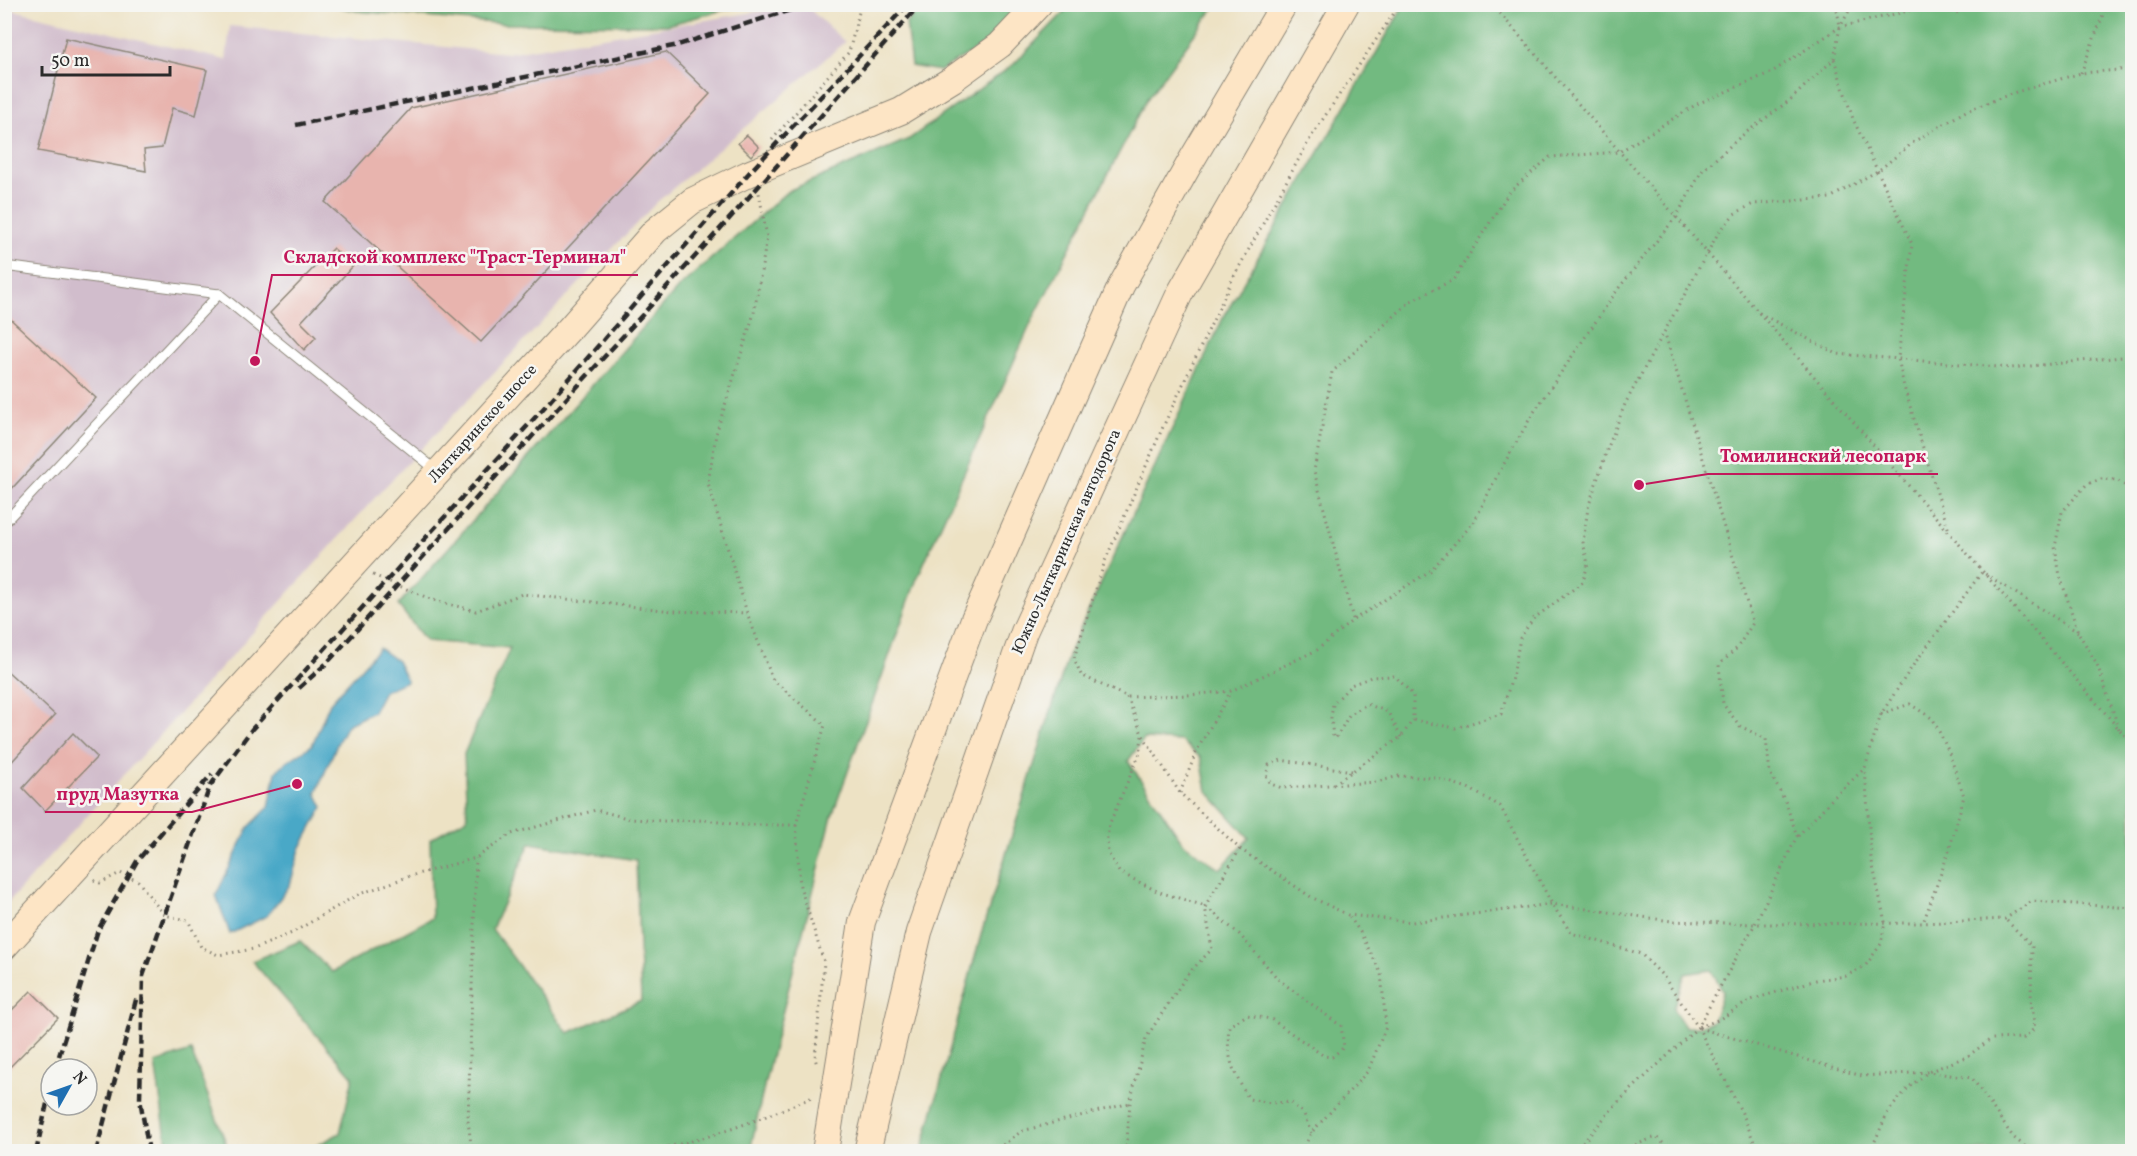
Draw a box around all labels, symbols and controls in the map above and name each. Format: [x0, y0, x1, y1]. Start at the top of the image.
scale bar [42, 39, 170, 77]
text: 50 m [51, 49, 90, 74]
callout: Складской комплекс "Траст-Терминал" [272, 239, 638, 275]
text: Складской комплекс "Траст-Терминал" [284, 246, 626, 271]
street label: Лыткаринское шоссе [424, 360, 542, 488]
street label: Южно-Лыткаринская автодорога [1007, 426, 1127, 658]
callout: Томилинский лесопарк [1708, 438, 1938, 474]
text: Томилинский лесопарк [1720, 445, 1927, 470]
callout: пруд Мазутка [45, 776, 192, 812]
text: пруд Мазутка [57, 783, 180, 808]
north arrow [39, 1057, 99, 1117]
text: N [67, 1067, 91, 1090]

